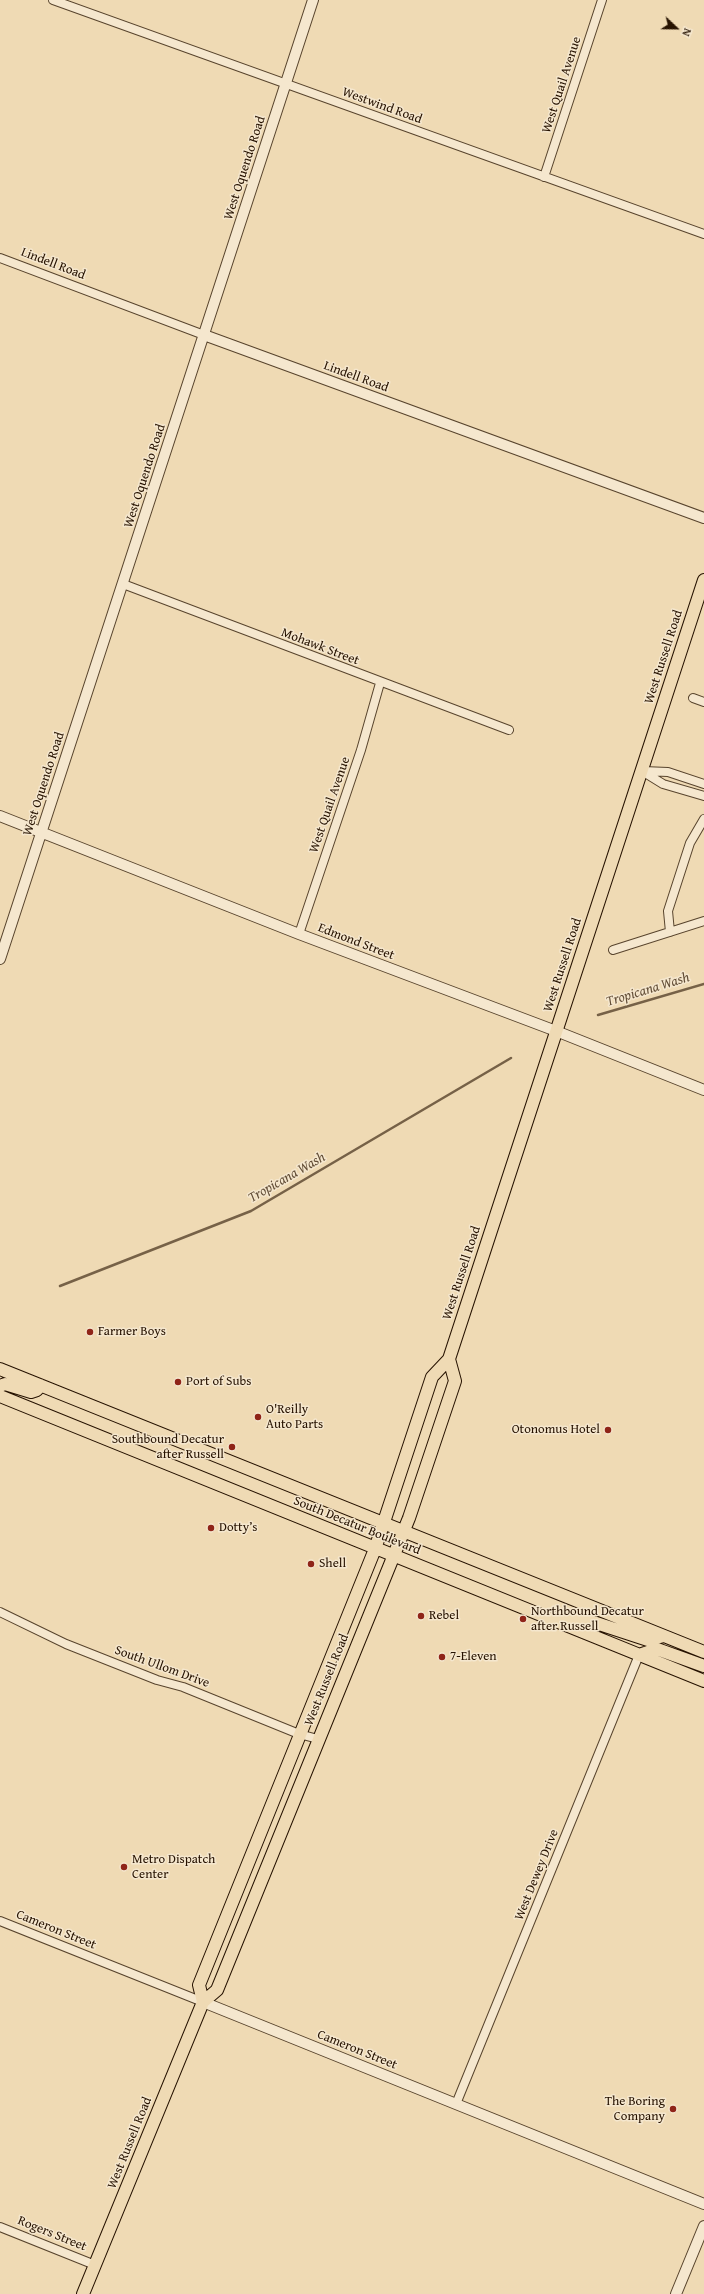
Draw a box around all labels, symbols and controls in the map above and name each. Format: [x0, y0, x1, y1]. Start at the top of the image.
north arrow [656, 8, 696, 48]
text: N [678, 26, 696, 39]
street label: West Quail Avenue [539, 35, 585, 135]
street label: Westwind Road [340, 84, 424, 128]
street label: West Oquendo Road [221, 114, 269, 222]
street label: Lindell Road [19, 245, 87, 283]
street label: Lindell Road [322, 358, 390, 396]
street label: West Oquendo Road [121, 422, 169, 530]
street label: West Russell Road [642, 608, 686, 706]
street label: Mohawk Street [279, 625, 361, 669]
street label: West Oquendo Road [20, 730, 68, 838]
street label: West Quail Avenue [306, 755, 354, 855]
street label: West Russell Road [541, 916, 585, 1014]
street label: Edmond Street [316, 920, 396, 964]
water label: Tropicana Wash [604, 969, 692, 1011]
water label: Tropicana Wash [245, 1149, 329, 1207]
street label: West Russell Road [440, 1224, 484, 1322]
place label: Farmer Boys [98, 1324, 166, 1340]
marker: Farmer Boys [85, 1327, 95, 1337]
place label: Port of Subs [186, 1374, 251, 1390]
marker: Port of Subs [173, 1377, 183, 1387]
place label: O'Reilly Auto Parts [266, 1402, 323, 1433]
marker: O'Reilly Auto Parts [253, 1412, 263, 1422]
place label: Otonomus Hotel [512, 1422, 600, 1438]
marker: Otonomus Hotel [603, 1425, 613, 1435]
place label: Southbound Decatur after Russell [112, 1432, 224, 1463]
marker: Southbound Decatur after Russell [227, 1442, 237, 1452]
street label: South Decatur Boulevard [291, 1493, 423, 1559]
place label: Dotty’s [219, 1520, 257, 1536]
marker: Dotty’s [206, 1523, 216, 1533]
place label: Shell [319, 1556, 346, 1572]
marker: Shell [306, 1559, 316, 1569]
place label: Northbound Decatur after Russell [531, 1604, 644, 1635]
place label: Rebel [429, 1608, 459, 1624]
marker: Rebel [416, 1611, 426, 1621]
marker: Northbound Decatur after Russell [518, 1614, 528, 1624]
street label: West Russell Road [301, 1632, 353, 1728]
street label: South Ullom Drive [112, 1643, 212, 1691]
place label: 7-Eleven [450, 1649, 497, 1665]
marker: 7-Eleven [437, 1652, 447, 1662]
street label: West Dewey Drive [512, 1827, 562, 1923]
place label: Metro Dispatch Center [132, 1852, 215, 1883]
marker: Metro Dispatch Center [119, 1862, 129, 1872]
street label: Cameron Street [14, 1907, 98, 1953]
street label: Cameron Street [315, 2027, 399, 2073]
place label: The Boring Company [605, 2094, 665, 2125]
street label: West Russell Road [104, 2095, 156, 2191]
marker: The Boring Company [668, 2104, 678, 2114]
street label: Rogers Street [15, 2213, 89, 2255]

